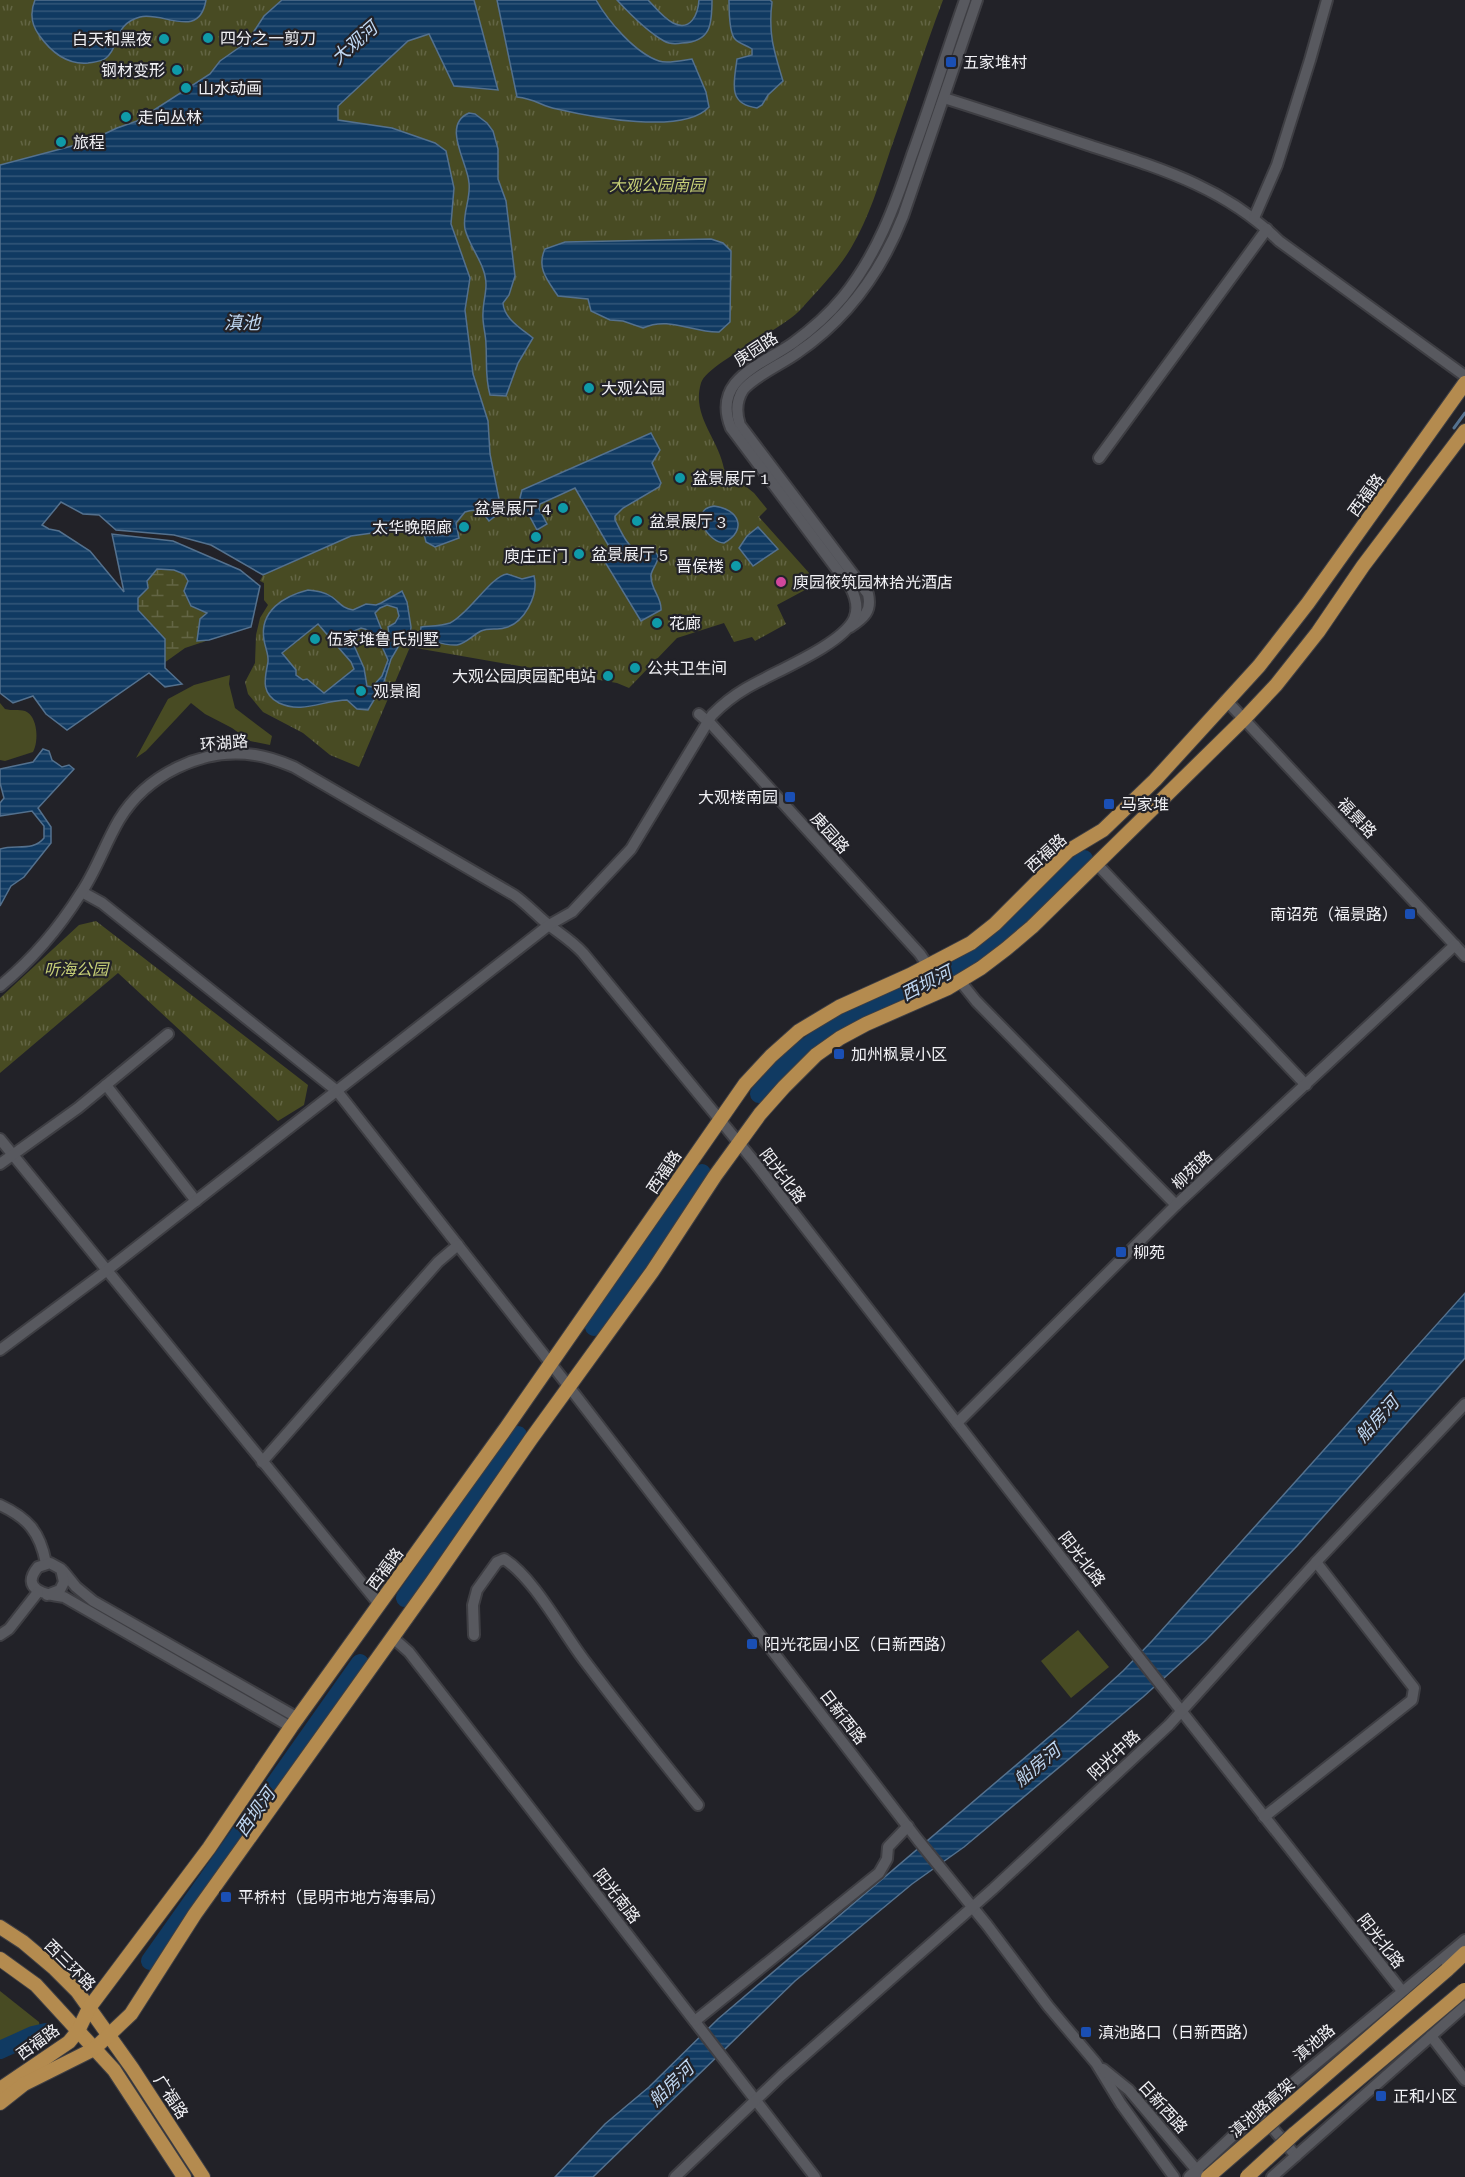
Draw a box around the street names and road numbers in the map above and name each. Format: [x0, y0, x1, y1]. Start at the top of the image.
street label: 庚园路 [731, 328, 781, 370]
street label: 西福路 [1344, 470, 1388, 520]
street label: 环湖路 [199, 731, 249, 755]
street label: 福景路 [1334, 794, 1380, 842]
street label: 庚园路 [807, 809, 853, 857]
street label: 西福路 [1022, 830, 1070, 876]
street label: 阳光北路 [756, 1145, 810, 1207]
street label: 西福路 [643, 1147, 685, 1197]
street label: 柳苑路 [1168, 1147, 1216, 1193]
street label: 阳光北路 [1055, 1528, 1109, 1590]
street label: 西福路 [363, 1544, 407, 1594]
street label: 日新西路 [816, 1686, 870, 1748]
street label: 阳光中路 [1084, 1726, 1144, 1784]
street label: 阳光南路 [590, 1865, 644, 1927]
street label: 阳光北路 [1354, 1910, 1408, 1972]
street label: 西三环路 [41, 1936, 99, 1994]
street label: 西福路 [13, 2020, 63, 2064]
street label: 滇池路 [1290, 2020, 1338, 2066]
street label: 广福路 [150, 2072, 192, 2122]
street label: 滇池路高架 [1226, 2075, 1298, 2141]
street label: 日新西路 [1135, 2077, 1191, 2137]

